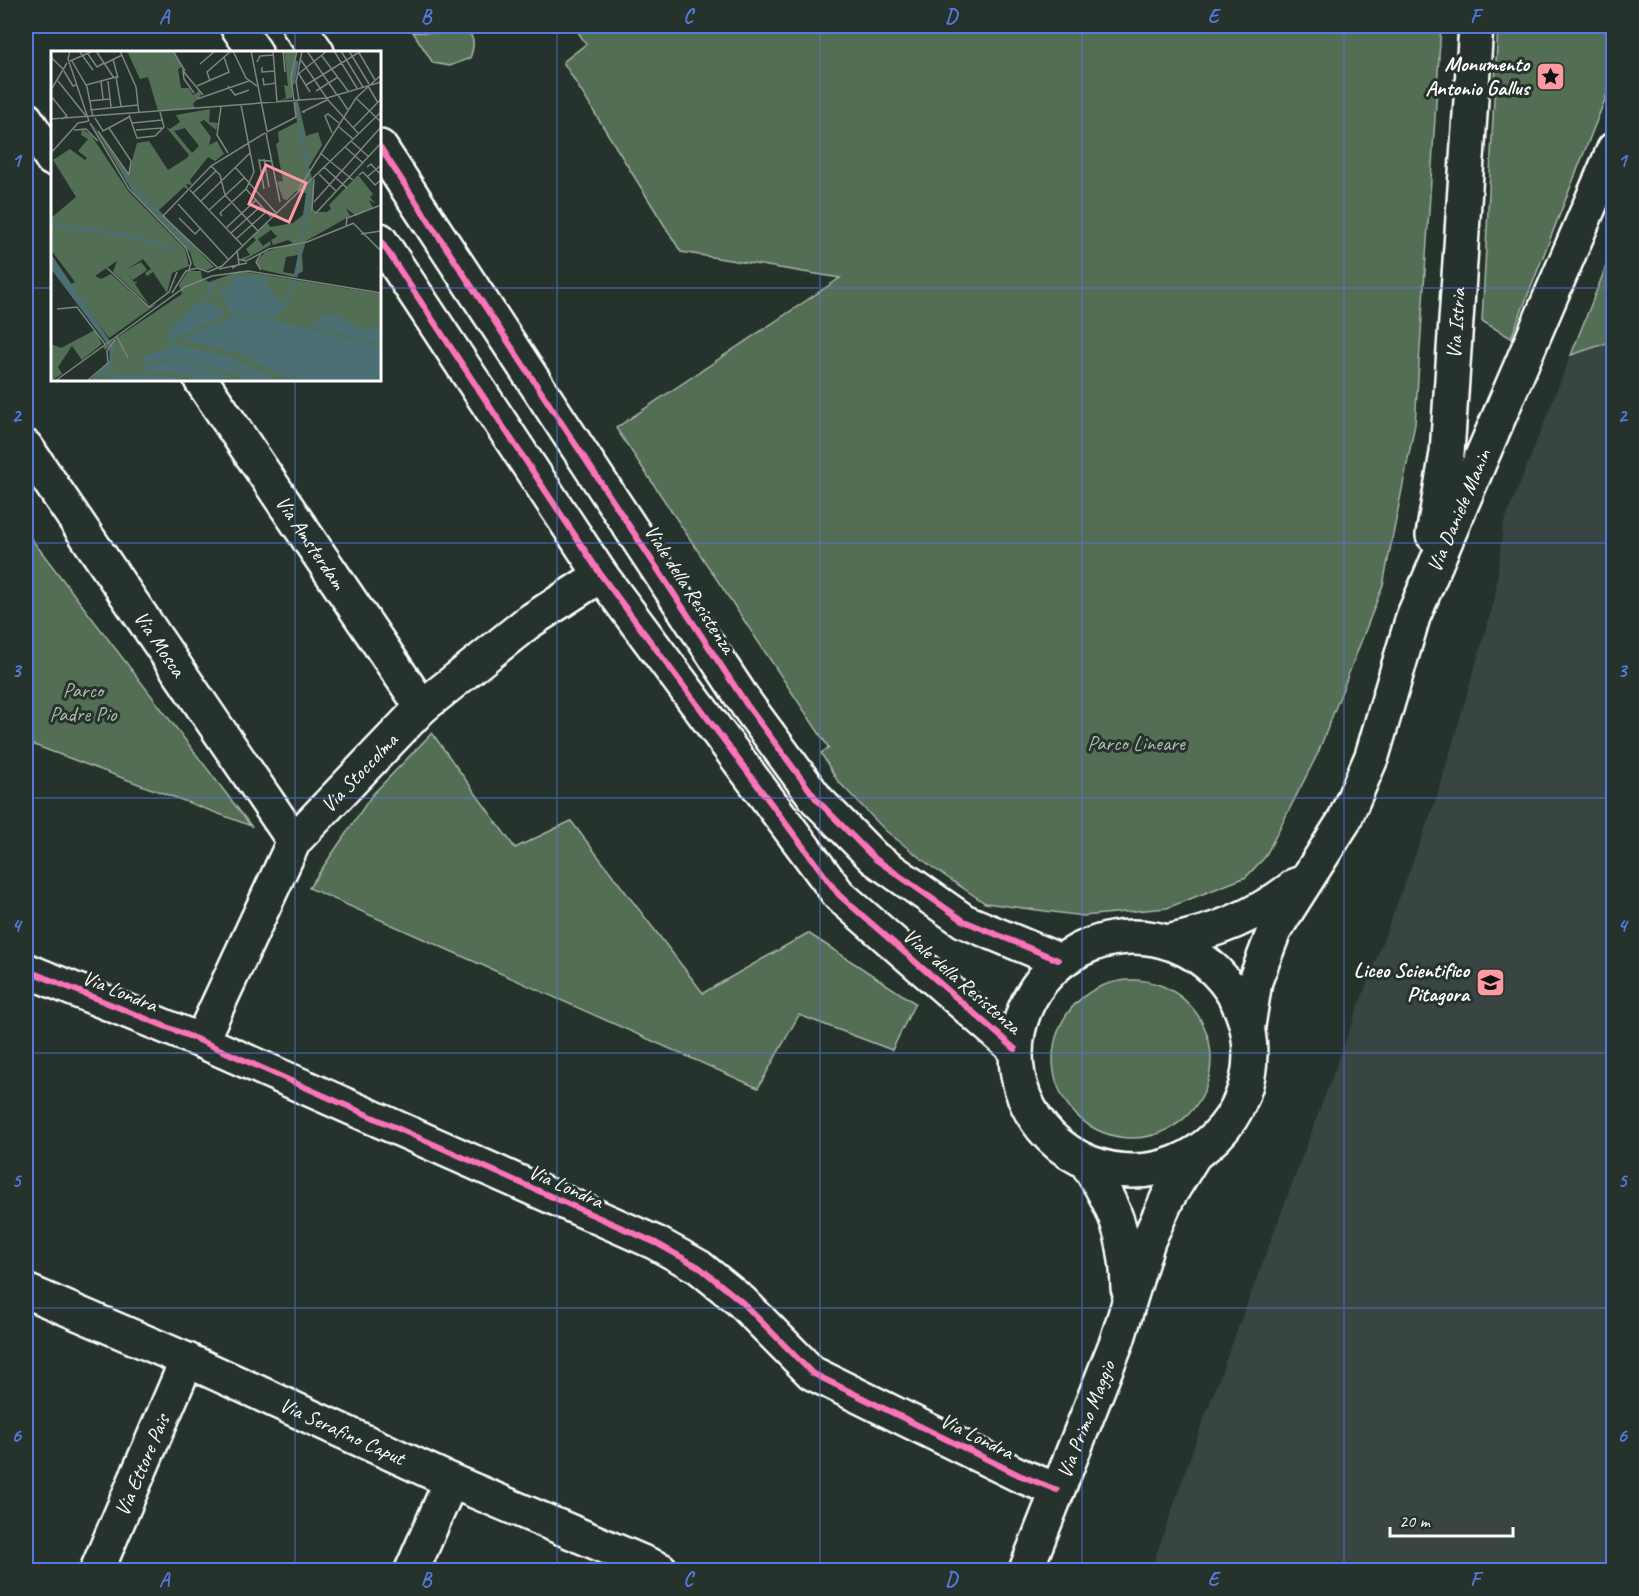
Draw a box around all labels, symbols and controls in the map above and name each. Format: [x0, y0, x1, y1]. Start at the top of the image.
text: A [159, 4, 171, 29]
text: B [421, 4, 433, 29]
text: C [683, 4, 695, 29]
text: D [945, 4, 959, 29]
text: E [1208, 4, 1222, 29]
text: F [1470, 4, 1484, 29]
inset map [51, 51, 381, 381]
place label: Monumento Antonio Gallus [1426, 51, 1532, 101]
place icon: Monumento Antonio Gallus [1534, 60, 1566, 92]
text: 1 [12, 148, 23, 173]
text: 1 [1618, 148, 1629, 173]
street label: Via Istria [1440, 285, 1471, 360]
text: 2 [12, 403, 23, 428]
text: 2 [1618, 403, 1629, 428]
street label: Via Daniele Manin [1421, 445, 1497, 576]
street label: Via Amsterdam [270, 490, 352, 595]
street label: Viale della Resistenza [639, 520, 743, 660]
street label: Via Mosca [128, 606, 192, 683]
text: 3 [12, 658, 23, 683]
text: 3 [1618, 658, 1629, 683]
park label: Parco Padre Pio [49, 677, 118, 727]
street label: Via Stoccolma [315, 726, 404, 818]
park label: Parco Lineare [1087, 730, 1186, 756]
text: 4 [12, 913, 24, 938]
text: 4 [1618, 913, 1630, 938]
street label: Viale della Resistenza [897, 923, 1028, 1041]
place label: Liceo Scientifico Pitagora [1354, 957, 1471, 1007]
street label: Via Londra [79, 964, 163, 1018]
school or university icon: Liceo Scientifico Pitagora [1474, 966, 1506, 998]
street label: Via Londra [525, 1158, 609, 1215]
text: 5 [12, 1168, 23, 1193]
text: 5 [1618, 1168, 1629, 1193]
street label: Via Primo Maggio [1051, 1356, 1121, 1482]
street label: Via Serafino Caput [276, 1391, 411, 1472]
street label: Via Londra [936, 1407, 1020, 1466]
street label: Via Ettore Pais [109, 1409, 176, 1520]
text: 6 [11, 1423, 22, 1448]
text: 6 [1617, 1423, 1628, 1448]
scale bar [1390, 1500, 1513, 1538]
text: 20 m [1399, 1510, 1432, 1532]
text: A [159, 1567, 171, 1592]
text: B [421, 1567, 433, 1592]
text: C [683, 1567, 695, 1592]
text: D [945, 1567, 959, 1592]
text: E [1208, 1567, 1222, 1592]
text: F [1470, 1567, 1484, 1592]

